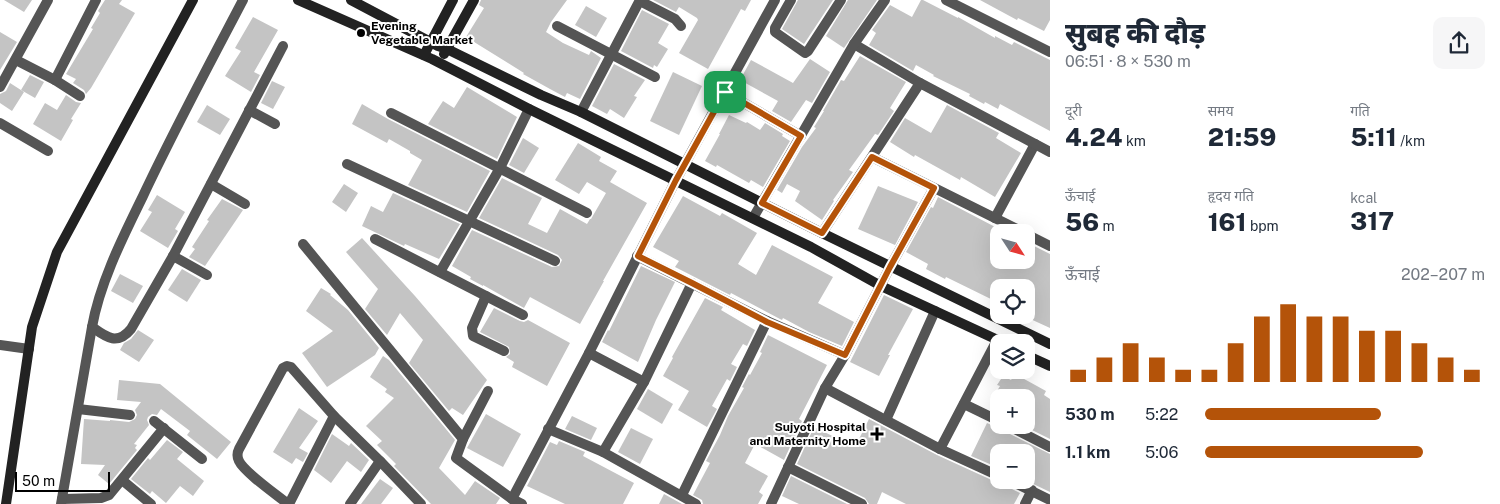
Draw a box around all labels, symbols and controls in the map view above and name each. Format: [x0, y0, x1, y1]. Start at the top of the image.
text: सुबह की दौड़ [1065, 16, 1205, 49]
button: share [1433, 17, 1485, 69]
place label: Evening Vegetable Market [371, 19, 473, 47]
marker: Evening Vegetable Market [355, 27, 367, 39]
text: 06:51 · 8 × 530 m [1065, 52, 1191, 71]
pin [704, 71, 746, 113]
icon: arrive [711, 78, 739, 106]
text: दूरी [1065, 103, 1082, 119]
text: समय [1208, 103, 1234, 119]
text: गति [1350, 103, 1370, 119]
text: 4.24 [1065, 122, 1123, 152]
text: 21:59 [1208, 122, 1276, 152]
text: 5:11 [1350, 122, 1397, 152]
text: km [1123, 133, 1146, 149]
text: /km [1397, 133, 1425, 149]
text: ऊँचाई [1065, 188, 1095, 204]
text: हृदय गति [1208, 188, 1254, 204]
text: kcal [1350, 190, 1377, 206]
text: 317 [1350, 206, 1394, 236]
text: 56 [1065, 207, 1099, 237]
text: 161 [1208, 207, 1247, 237]
text: m [1099, 218, 1115, 234]
text: bpm [1247, 218, 1279, 234]
north arrow [990, 224, 1035, 269]
map controls [990, 224, 1035, 489]
text: ऊँचाई [1065, 265, 1100, 284]
text: 202–207 m [1401, 265, 1485, 284]
button: locate [990, 279, 1035, 324]
button: layers [990, 334, 1035, 379]
button: + [990, 389, 1035, 434]
text: 530 m [1065, 405, 1115, 424]
text: 5:22 [1145, 405, 1178, 424]
place label: Sujyoti Hospital and Maternity Home [750, 420, 866, 448]
marker: Sujyoti Hospital and Maternity Home [870, 427, 884, 441]
text: 1.1 km [1065, 443, 1110, 462]
text: 5:06 [1145, 443, 1179, 462]
button: − [990, 444, 1035, 489]
scale bar [15, 469, 110, 492]
text: 50 m [22, 473, 55, 489]

